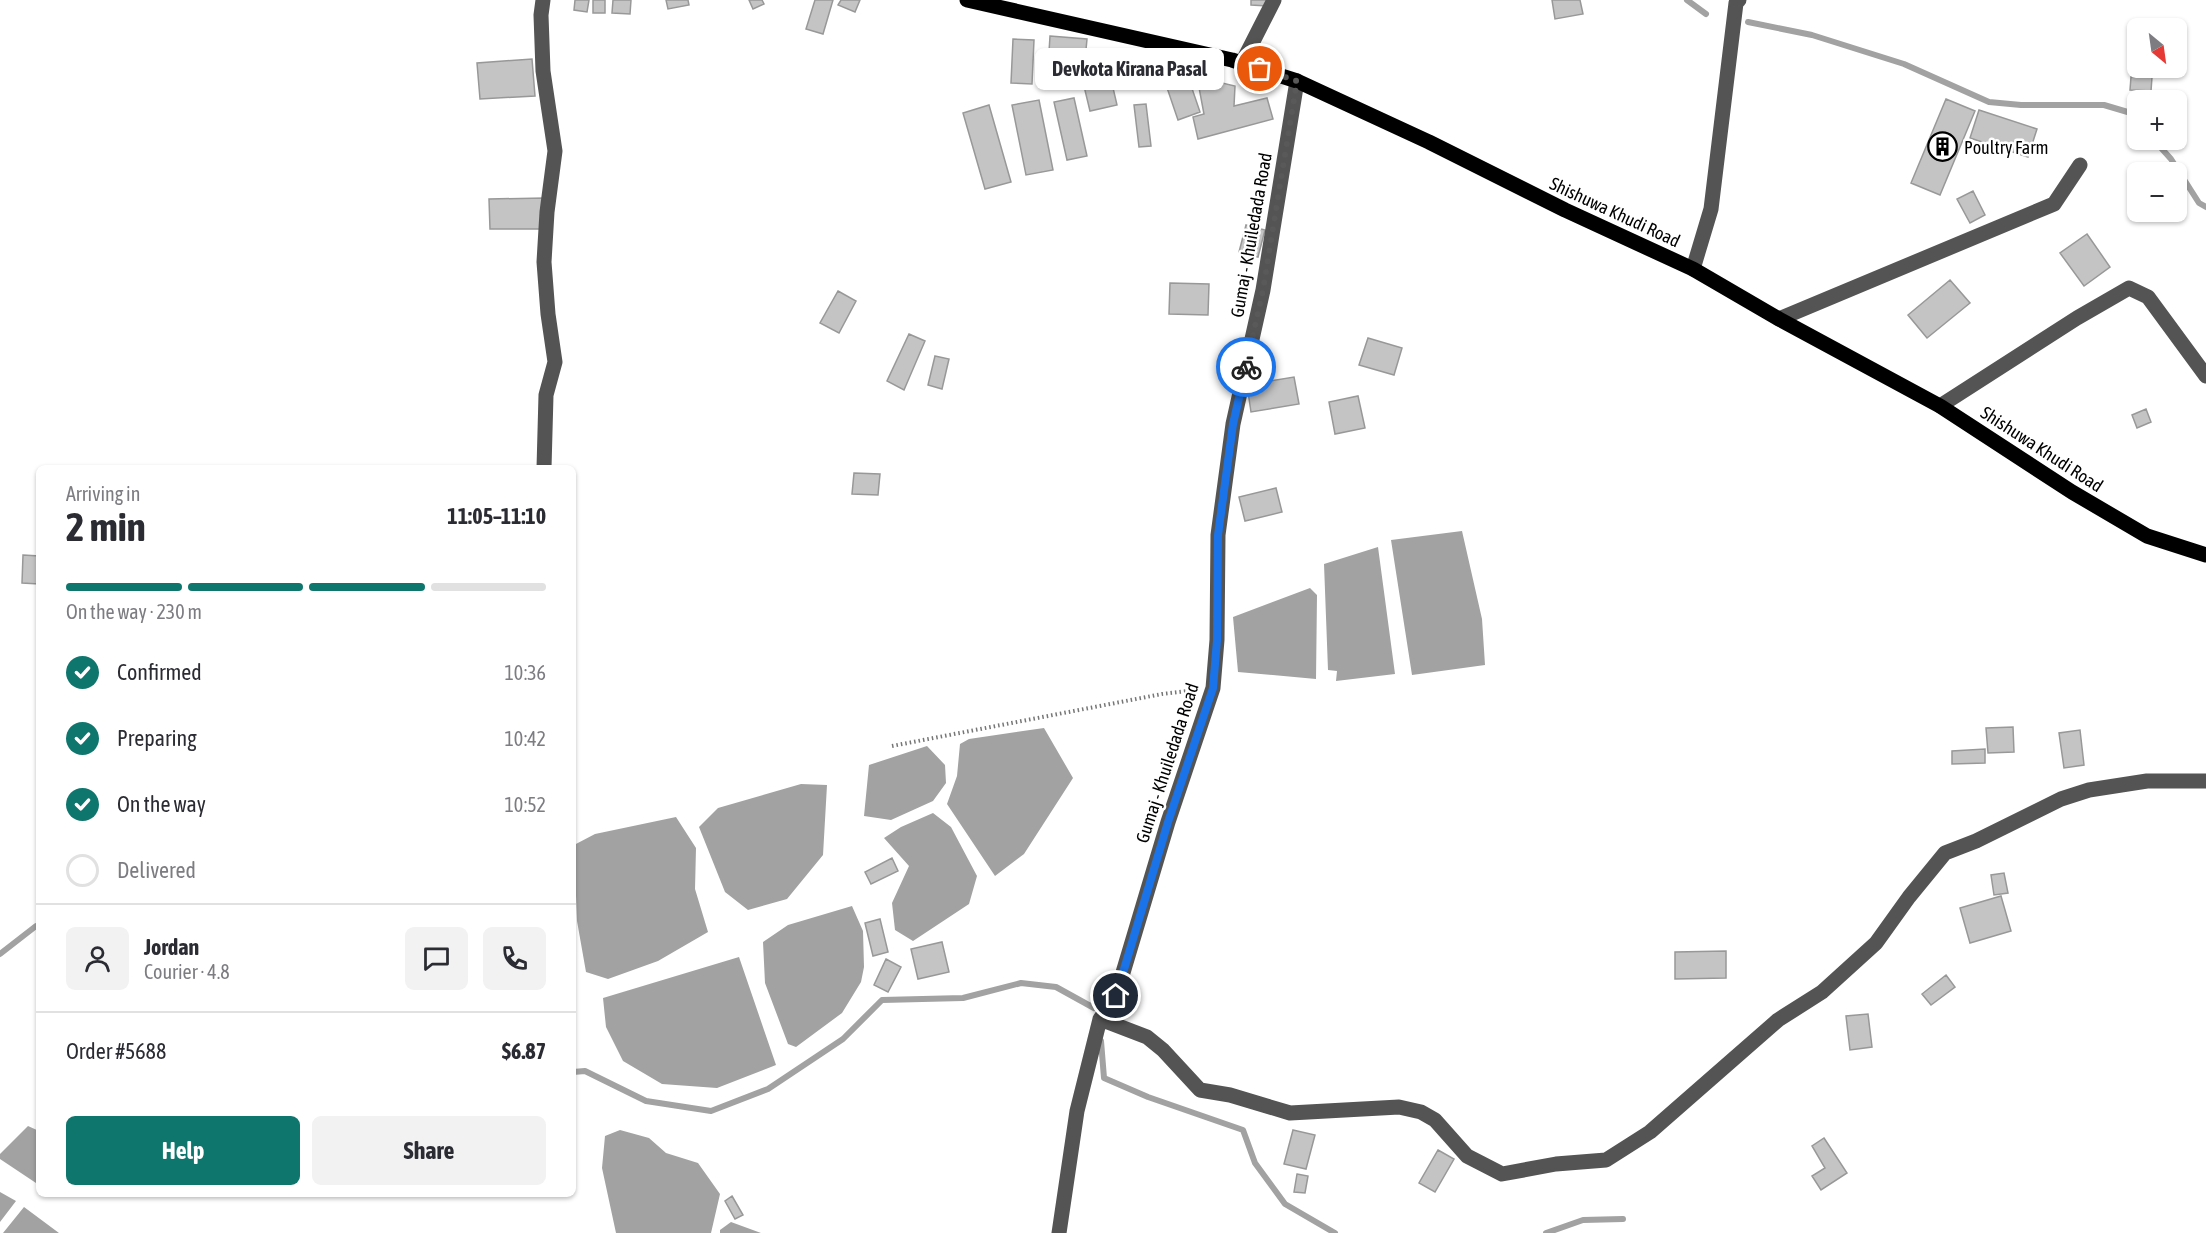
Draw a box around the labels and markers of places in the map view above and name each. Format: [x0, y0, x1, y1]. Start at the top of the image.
pin [1234, 43, 1285, 94]
callout: Devkota Kirana Pasal [1035, 48, 1224, 90]
building icon: Poultry Farm [1927, 131, 1959, 163]
place label: Poultry Farm [1964, 137, 2048, 158]
pin [1090, 970, 1141, 1021]

